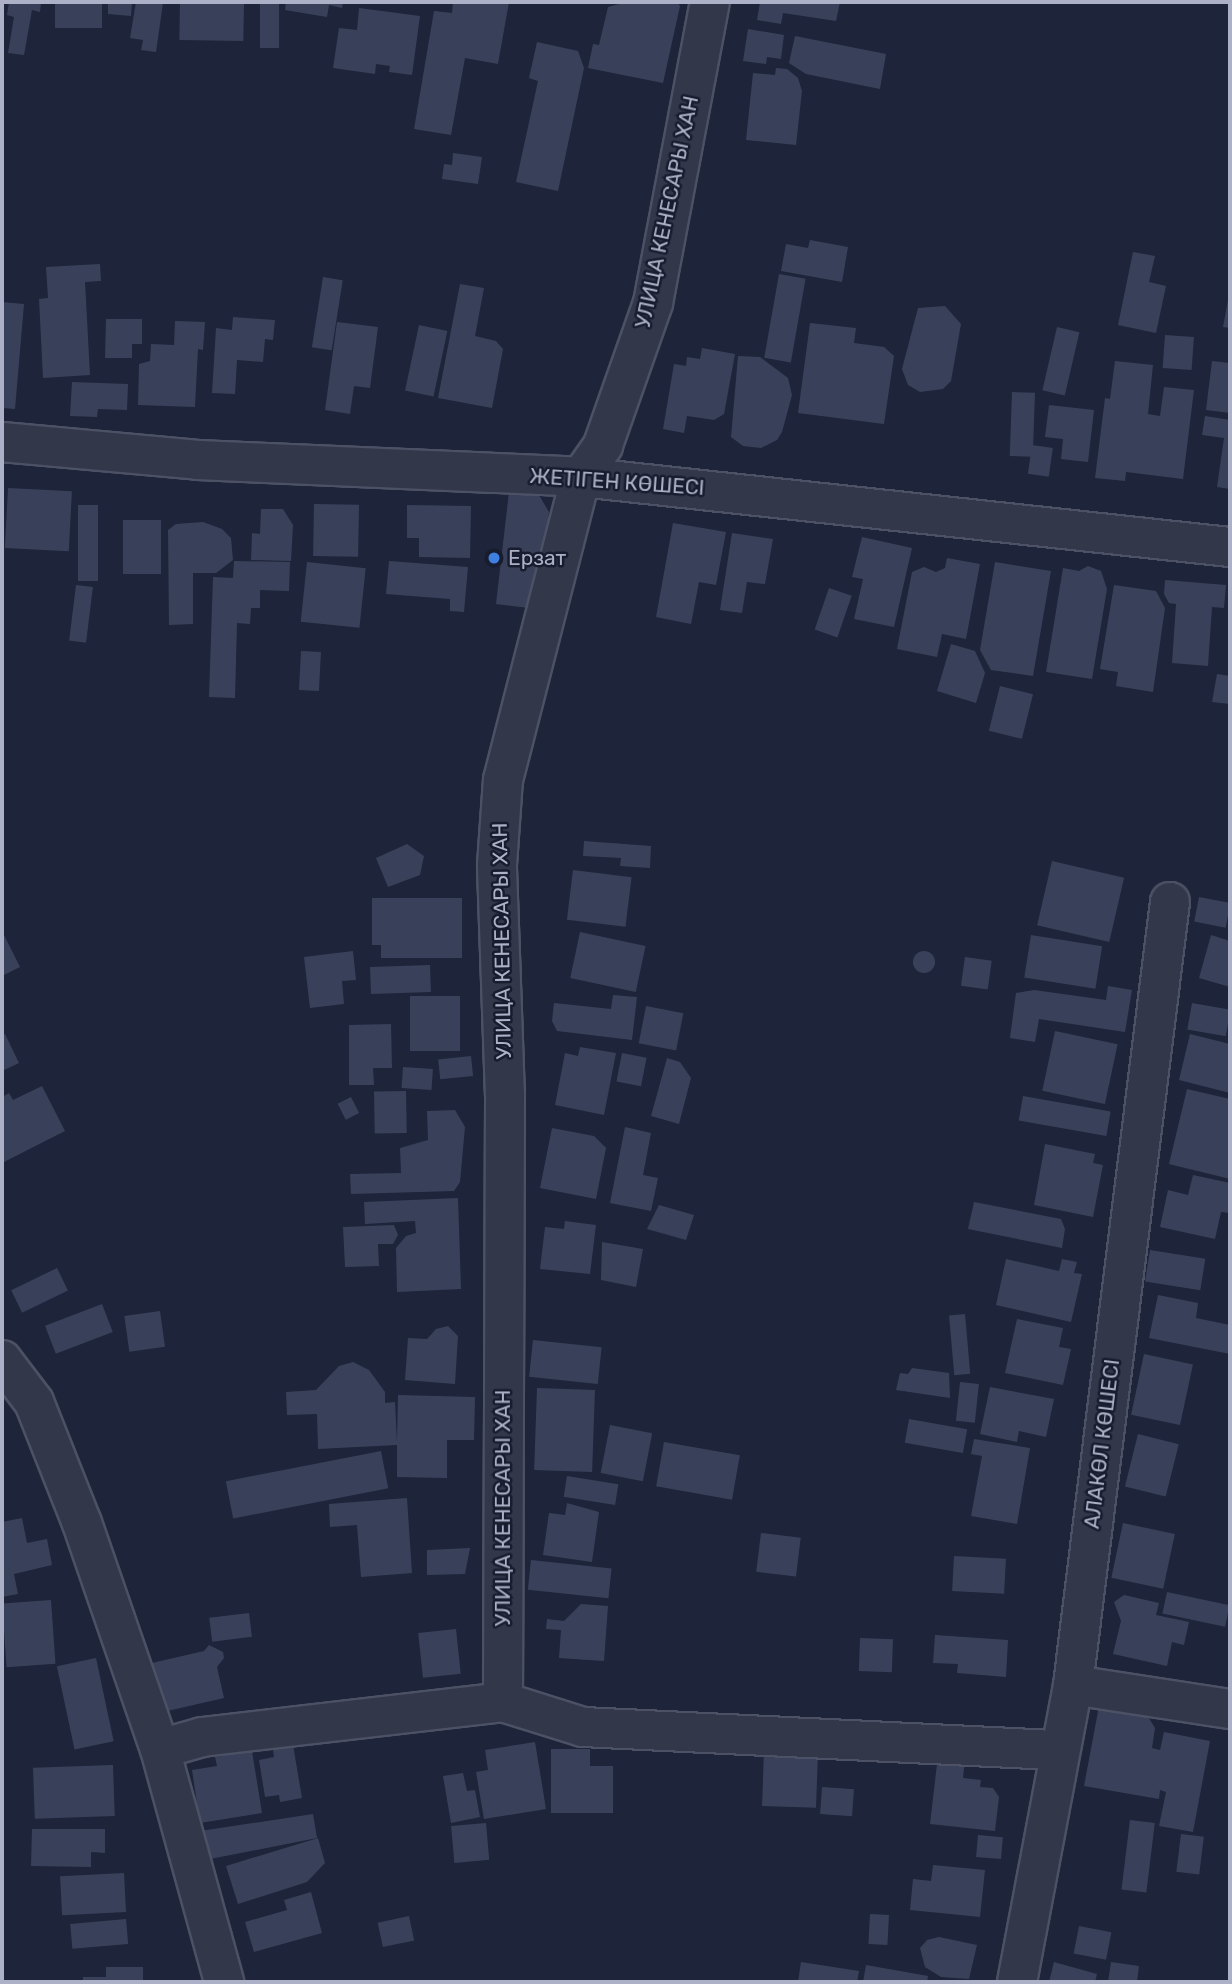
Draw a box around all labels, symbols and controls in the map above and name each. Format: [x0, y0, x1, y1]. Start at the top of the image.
street label: УЛИЦА КЕНЕСАРЫ ХАН [630, 94, 704, 330]
street label: ЖЕТІГЕН КӨШЕСІ [529, 463, 705, 501]
place label: Ерзат [508, 545, 566, 571]
marker: Ерзат [486, 550, 502, 566]
street label: УЛИЦА КЕНЕСАРЫ ХАН [487, 822, 517, 1060]
street label: АЛАКӨЛ КӨШЕСІ [1079, 1358, 1125, 1530]
street label: УЛИЦА КЕНЕСАРЫ ХАН [490, 1390, 516, 1626]

